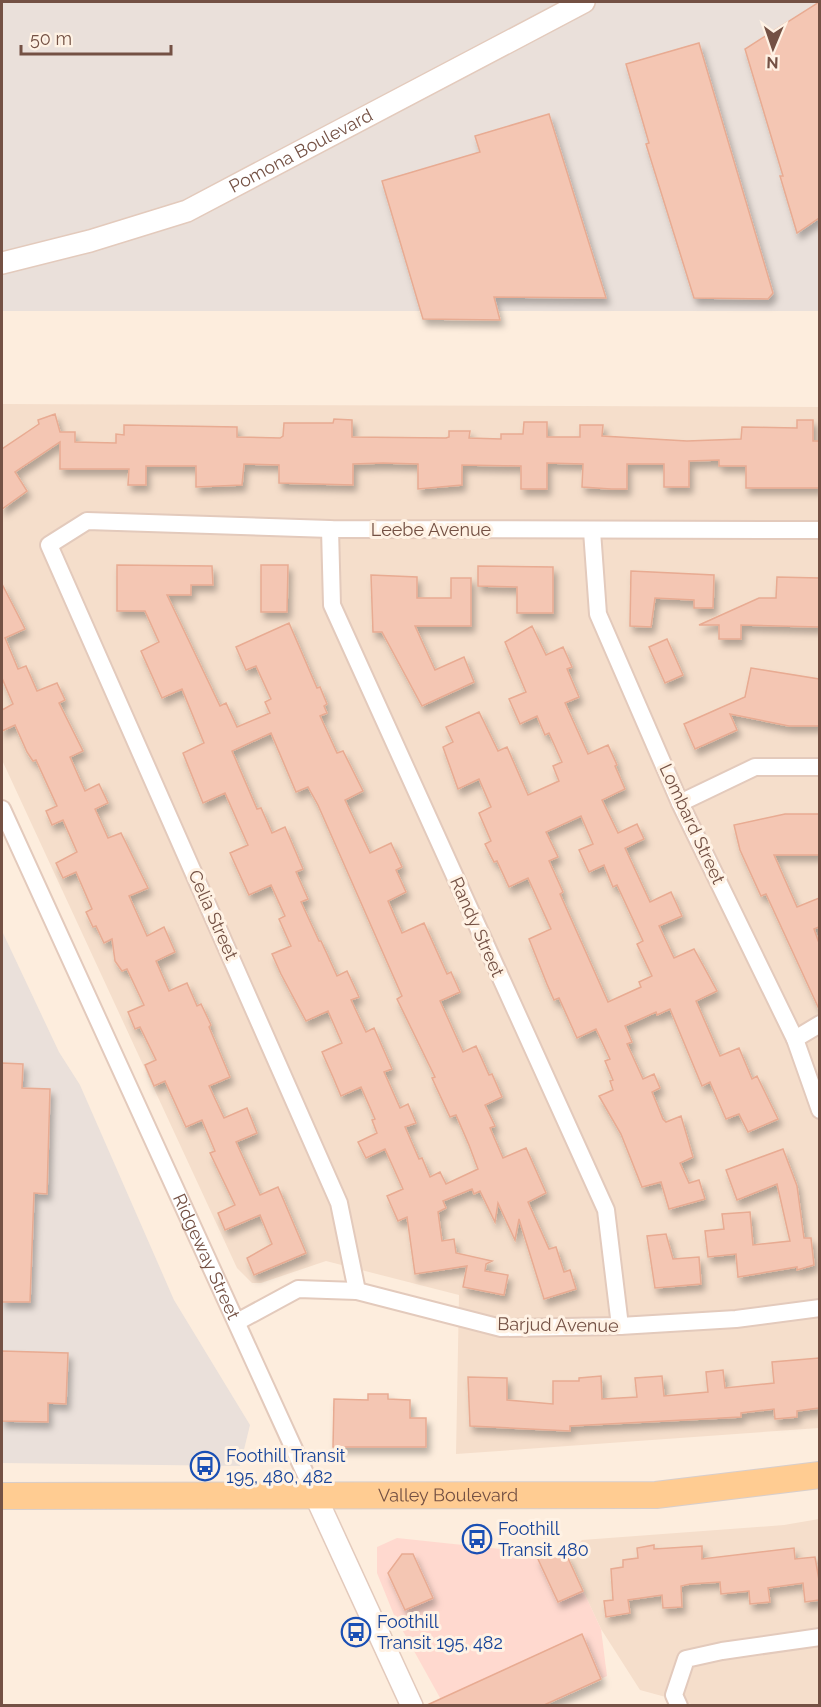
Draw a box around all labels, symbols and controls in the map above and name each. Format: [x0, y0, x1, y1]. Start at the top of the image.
scale bar [21, 18, 171, 56]
north arrow [743, 18, 803, 78]
text: 50 m [30, 28, 72, 49]
text: N [766, 53, 779, 72]
street label: Pomona Boulevard [225, 104, 376, 197]
street label: Leebe Avenue [371, 519, 492, 540]
street label: Lombard Street [655, 760, 729, 887]
street label: Celia Street [184, 867, 243, 963]
street label: Randy Street [446, 874, 509, 980]
street label: Ridgeway Street [169, 1190, 244, 1323]
street label: Barjud Avenue [497, 1313, 619, 1336]
place label: Foothill Transit 195, 480, 482 [226, 1445, 346, 1487]
bus stop icon: Foothill Transit 195, 480, 482 [189, 1450, 221, 1482]
street label: Valley Boulevard [378, 1484, 518, 1505]
place label: Foothill Transit 480 [498, 1518, 589, 1560]
bus stop icon: Foothill Transit 480 [461, 1523, 493, 1555]
place label: Foothill Transit 195, 482 [377, 1611, 503, 1653]
bus stop icon: Foothill Transit 195, 482 [340, 1616, 372, 1648]

